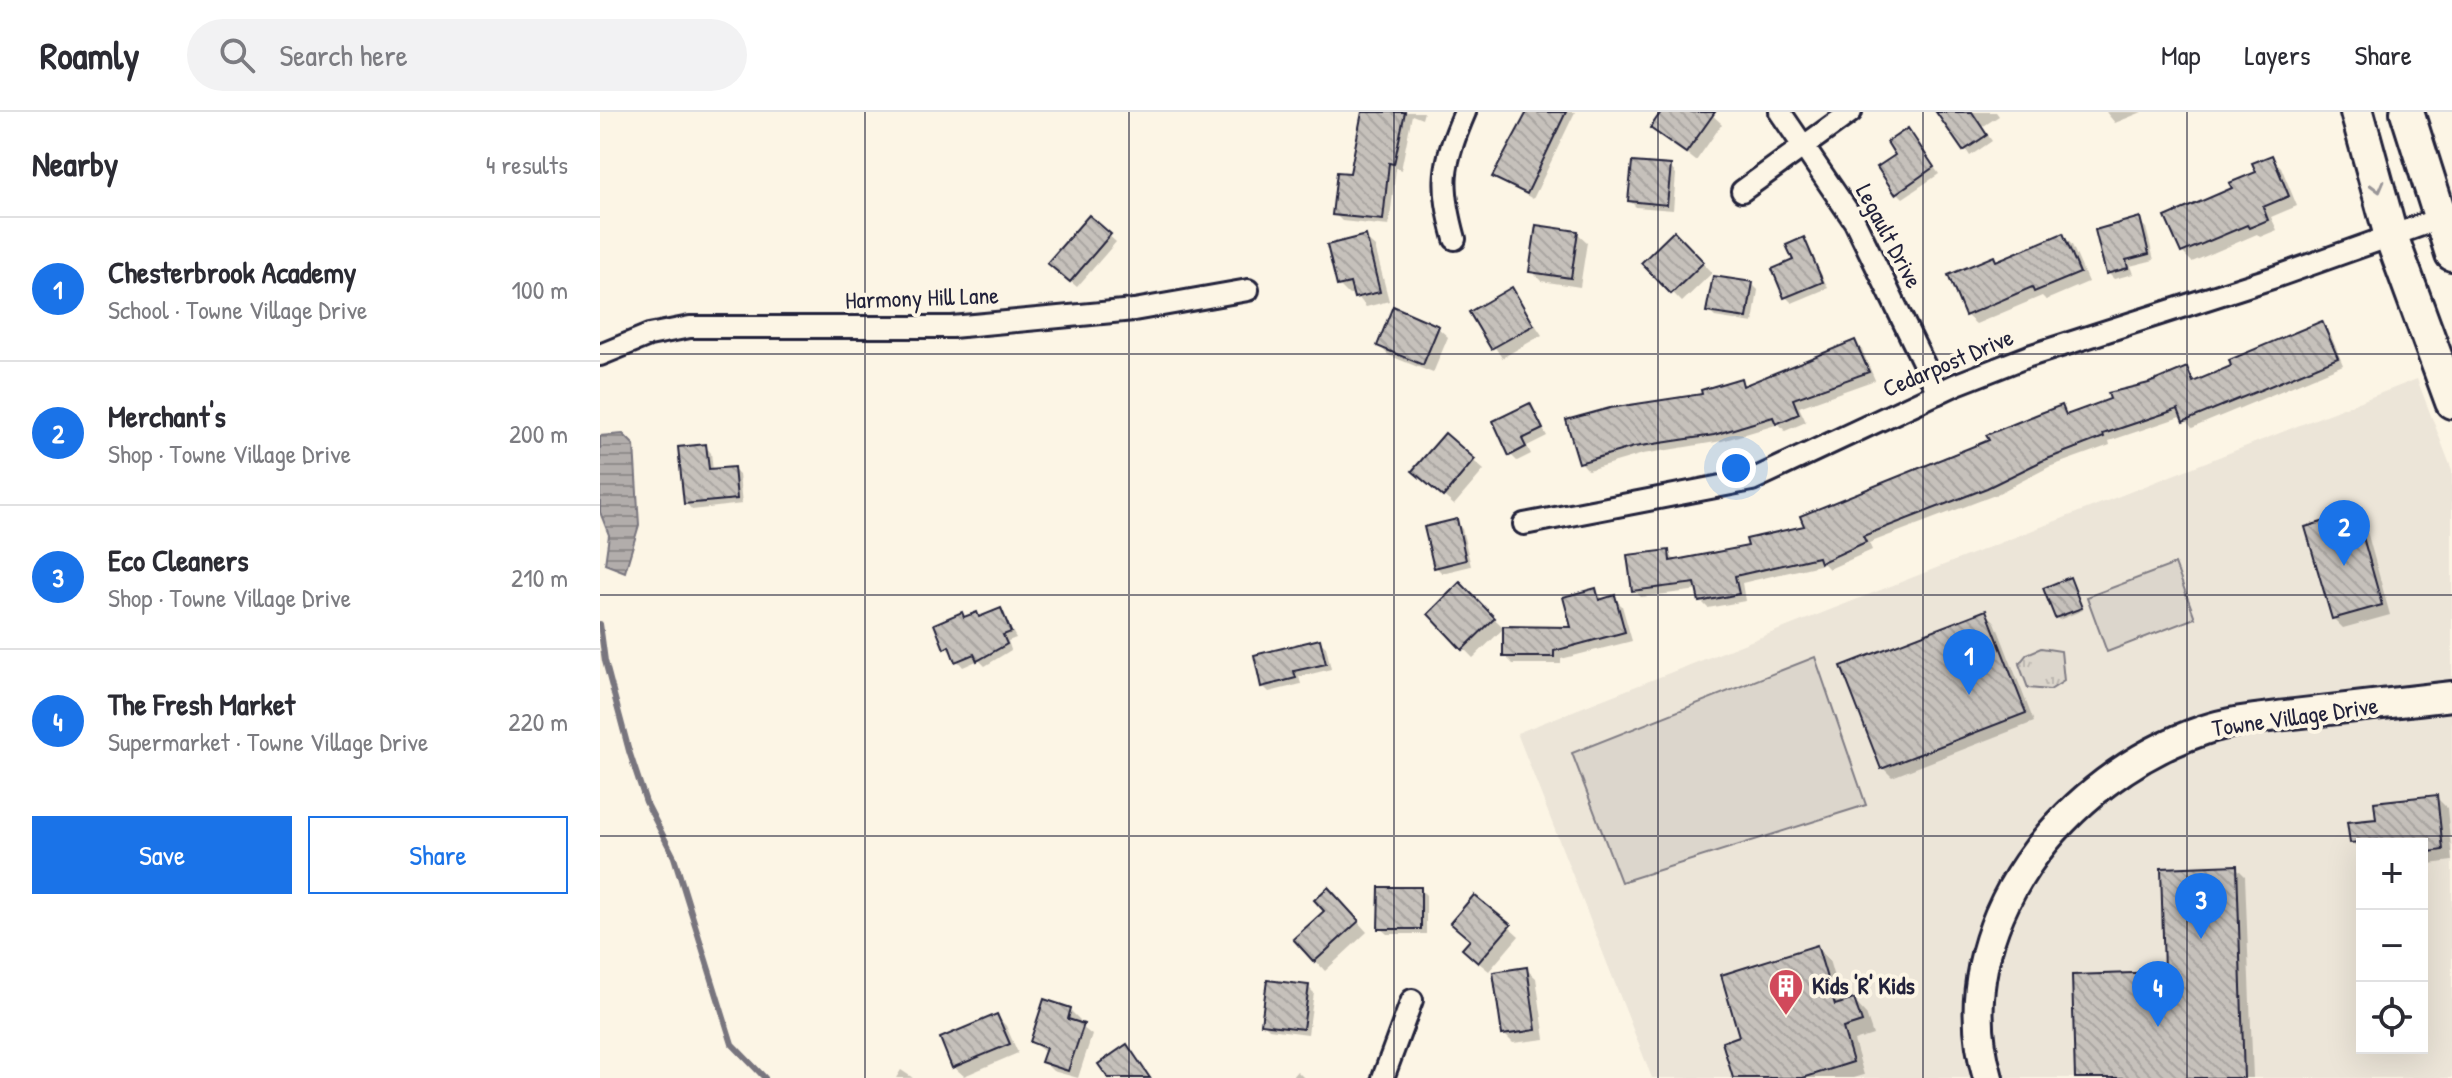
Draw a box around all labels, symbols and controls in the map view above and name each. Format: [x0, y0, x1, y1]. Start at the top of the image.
search box [187, 19, 747, 91]
text: Roamly [40, 29, 139, 81]
icon: search [215, 33, 259, 77]
text: Search here [279, 35, 408, 75]
text: Map [2161, 36, 2201, 74]
text: Layers [2245, 36, 2310, 74]
text: Share [2354, 36, 2412, 74]
text: Nearby [32, 141, 118, 187]
text: 4 results [486, 147, 568, 182]
street label: Legault Drive [1849, 178, 1931, 294]
one-way arrow [2368, 180, 2385, 194]
text: Chesterbrook Academy [108, 252, 357, 292]
text: 1 [53, 272, 63, 307]
text: 100 m [512, 272, 568, 307]
street label: Harmony Hill Lane [845, 278, 1000, 316]
text: School · Towne Village Drive [108, 292, 367, 327]
street label: Cedarpost Drive [1877, 320, 2018, 404]
text: Merchant's [108, 396, 226, 436]
text: 2 [52, 416, 64, 451]
text: 200 m [509, 416, 568, 451]
text: Shop · Towne Village Drive [108, 436, 351, 471]
your location [1716, 448, 1756, 488]
pin: 2 [2318, 500, 2370, 566]
text: Eco Cleaners [108, 540, 249, 580]
text: 3 [52, 560, 64, 595]
text: 210 m [511, 560, 568, 595]
text: Shop · Towne Village Drive [108, 580, 351, 615]
pin: 1 [1943, 629, 1995, 695]
text: The Fresh Market [108, 684, 295, 724]
street label: Towne Village Drive [2210, 688, 2380, 744]
text: 4 [53, 704, 63, 739]
text: 220 m [508, 704, 568, 739]
text: Supermarket · Towne Village Drive [108, 724, 428, 759]
button: Save [32, 816, 292, 894]
button: Share [308, 816, 568, 894]
map controls [2356, 838, 2428, 1054]
button: + [2356, 838, 2428, 910]
pin: 3 [2175, 873, 2227, 939]
button: − [2356, 910, 2428, 982]
pin: 4 [2132, 961, 2184, 1027]
building icon: Kids 'R' Kids [1767, 967, 1805, 1017]
place label: Kids 'R' Kids [1812, 969, 1915, 1001]
button: locate [2356, 982, 2428, 1054]

